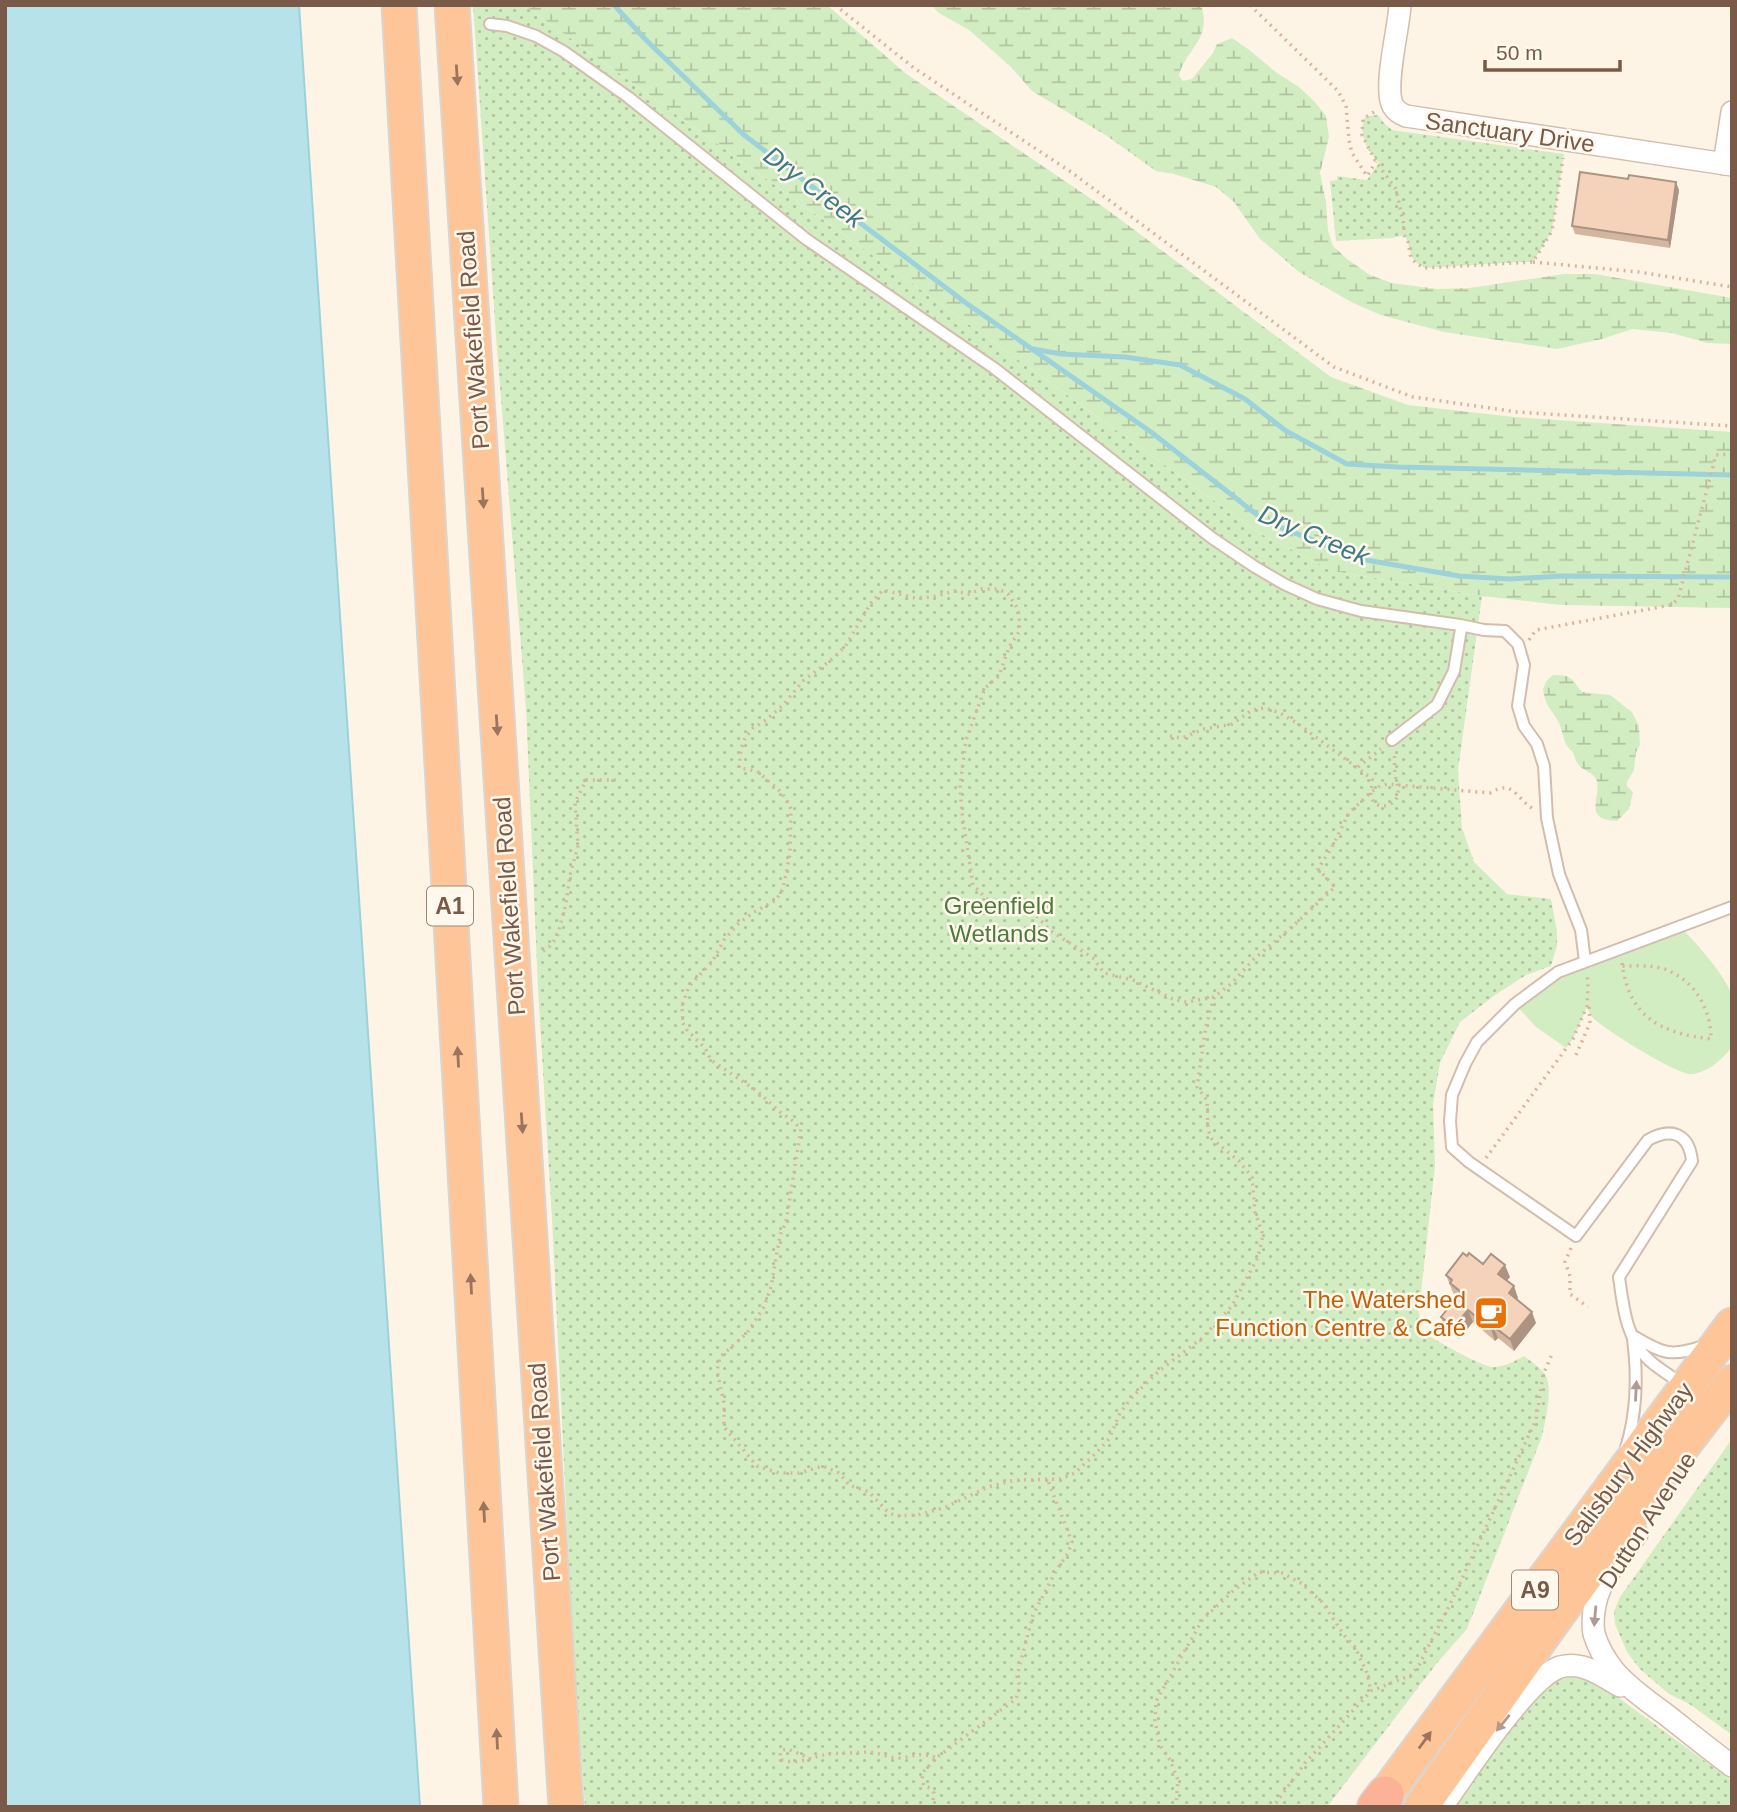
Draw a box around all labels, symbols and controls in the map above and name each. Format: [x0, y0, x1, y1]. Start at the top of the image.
scale bar [1485, 28, 1620, 72]
text: 50 m [1496, 41, 1543, 64]
one-way arrow [451, 64, 462, 86]
street label: Sanctuary Drive [1424, 107, 1596, 157]
water label: Dry Creek [758, 140, 871, 235]
street label: Port Wakefield Road [452, 230, 494, 450]
one-way arrow [478, 487, 489, 509]
water label: Dry Creek [1254, 498, 1376, 572]
one-way arrow [492, 714, 503, 736]
street label: Port Wakefield Road [488, 796, 530, 1016]
road number: A1 [427, 886, 473, 925]
park label: Greenfield Wetlands [944, 892, 1054, 947]
one-way arrow [453, 1046, 464, 1068]
one-way arrow [517, 1112, 528, 1134]
one-way arrow [466, 1273, 477, 1295]
place label: The Watershed Function Centre & Café [1215, 1286, 1466, 1341]
cafe icon: The Watershed Function Centre & Café [1472, 1294, 1510, 1332]
street label: Port Wakefield Road [523, 1362, 565, 1582]
street label: Salisbury Highway [1558, 1377, 1698, 1551]
one-way arrow [1631, 1379, 1642, 1401]
street label: Dutton Avenue [1593, 1447, 1701, 1593]
one-way arrow [478, 1500, 489, 1522]
road number: A9 [1512, 1570, 1558, 1610]
one-way arrow [1589, 1605, 1600, 1627]
one-way arrow [1496, 1714, 1511, 1731]
one-way arrow [492, 1727, 503, 1749]
one-way arrow [1418, 1731, 1433, 1749]

